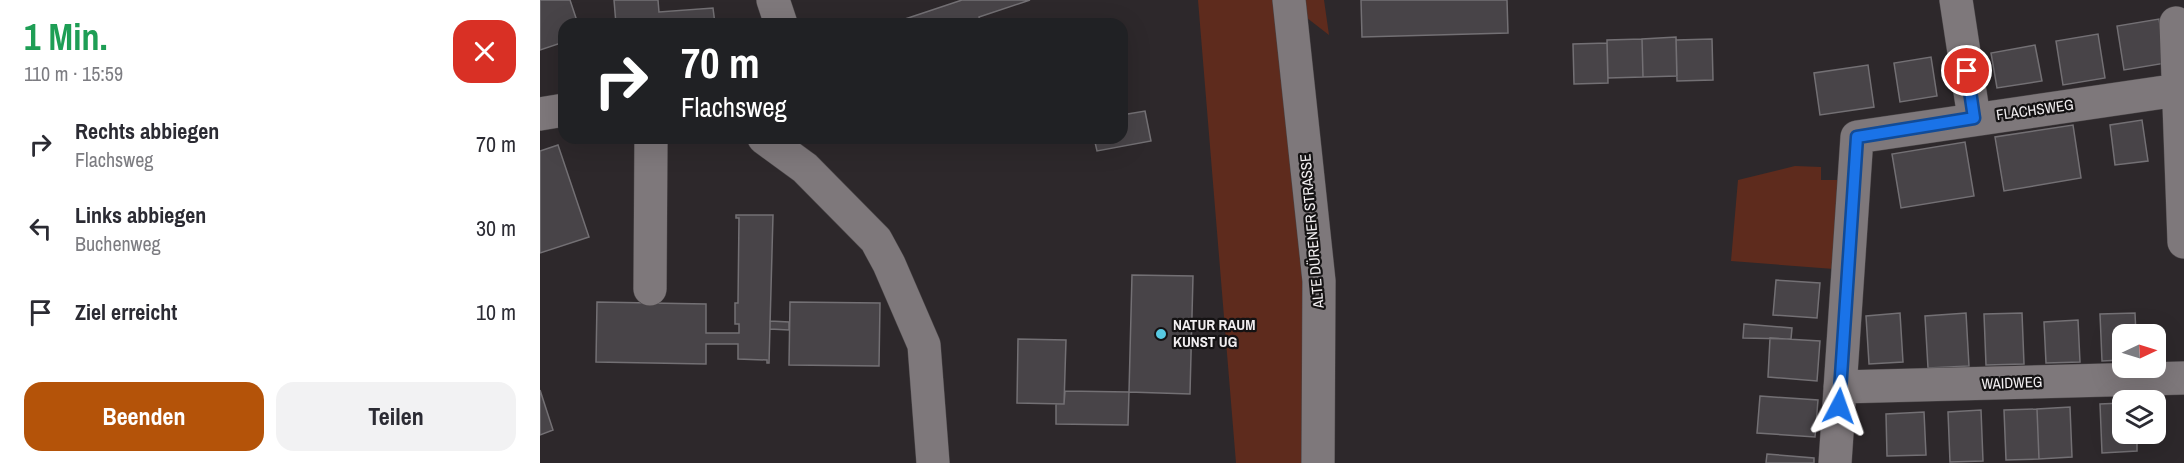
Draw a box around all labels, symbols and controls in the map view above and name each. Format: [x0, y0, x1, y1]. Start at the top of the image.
text: 1 Min. [24, 13, 108, 61]
button: close [453, 20, 516, 83]
text: 70 m [681, 35, 760, 91]
icon: right [582, 42, 660, 120]
pin [1941, 45, 1992, 96]
icon: arrive [1950, 54, 1983, 87]
text: 110 m · 15:59 [24, 60, 123, 87]
text: Flachsweg [681, 89, 787, 125]
street label: FLACHSWEG [1995, 94, 2075, 125]
text: Rechts abbiegen [75, 116, 219, 146]
icon: right [24, 128, 57, 161]
text: 70 m [476, 129, 516, 159]
text: Flachsweg [75, 146, 153, 173]
street label: ALTE DÜRENER STRASSE [1294, 153, 1329, 310]
text: Links abbiegen [75, 200, 206, 230]
icon: left [24, 212, 57, 245]
text: 30 m [476, 213, 516, 243]
text: Buchenweg [75, 230, 161, 257]
icon: arrive [24, 296, 57, 329]
text: Ziel erreicht [75, 297, 177, 327]
text: 10 m [476, 297, 516, 327]
place label: NATUR RAUM KUNST UG [1173, 314, 1255, 352]
north arrow [2112, 324, 2166, 378]
map controls [2112, 324, 2166, 444]
marker: NATUR RAUM KUNST UG [1154, 327, 1168, 341]
street label: WAIDWEG [1981, 371, 2043, 394]
position arrow [1807, 374, 1871, 438]
button: Beenden [24, 382, 264, 451]
button: Teilen [276, 382, 516, 451]
button: layers [2112, 390, 2166, 444]

